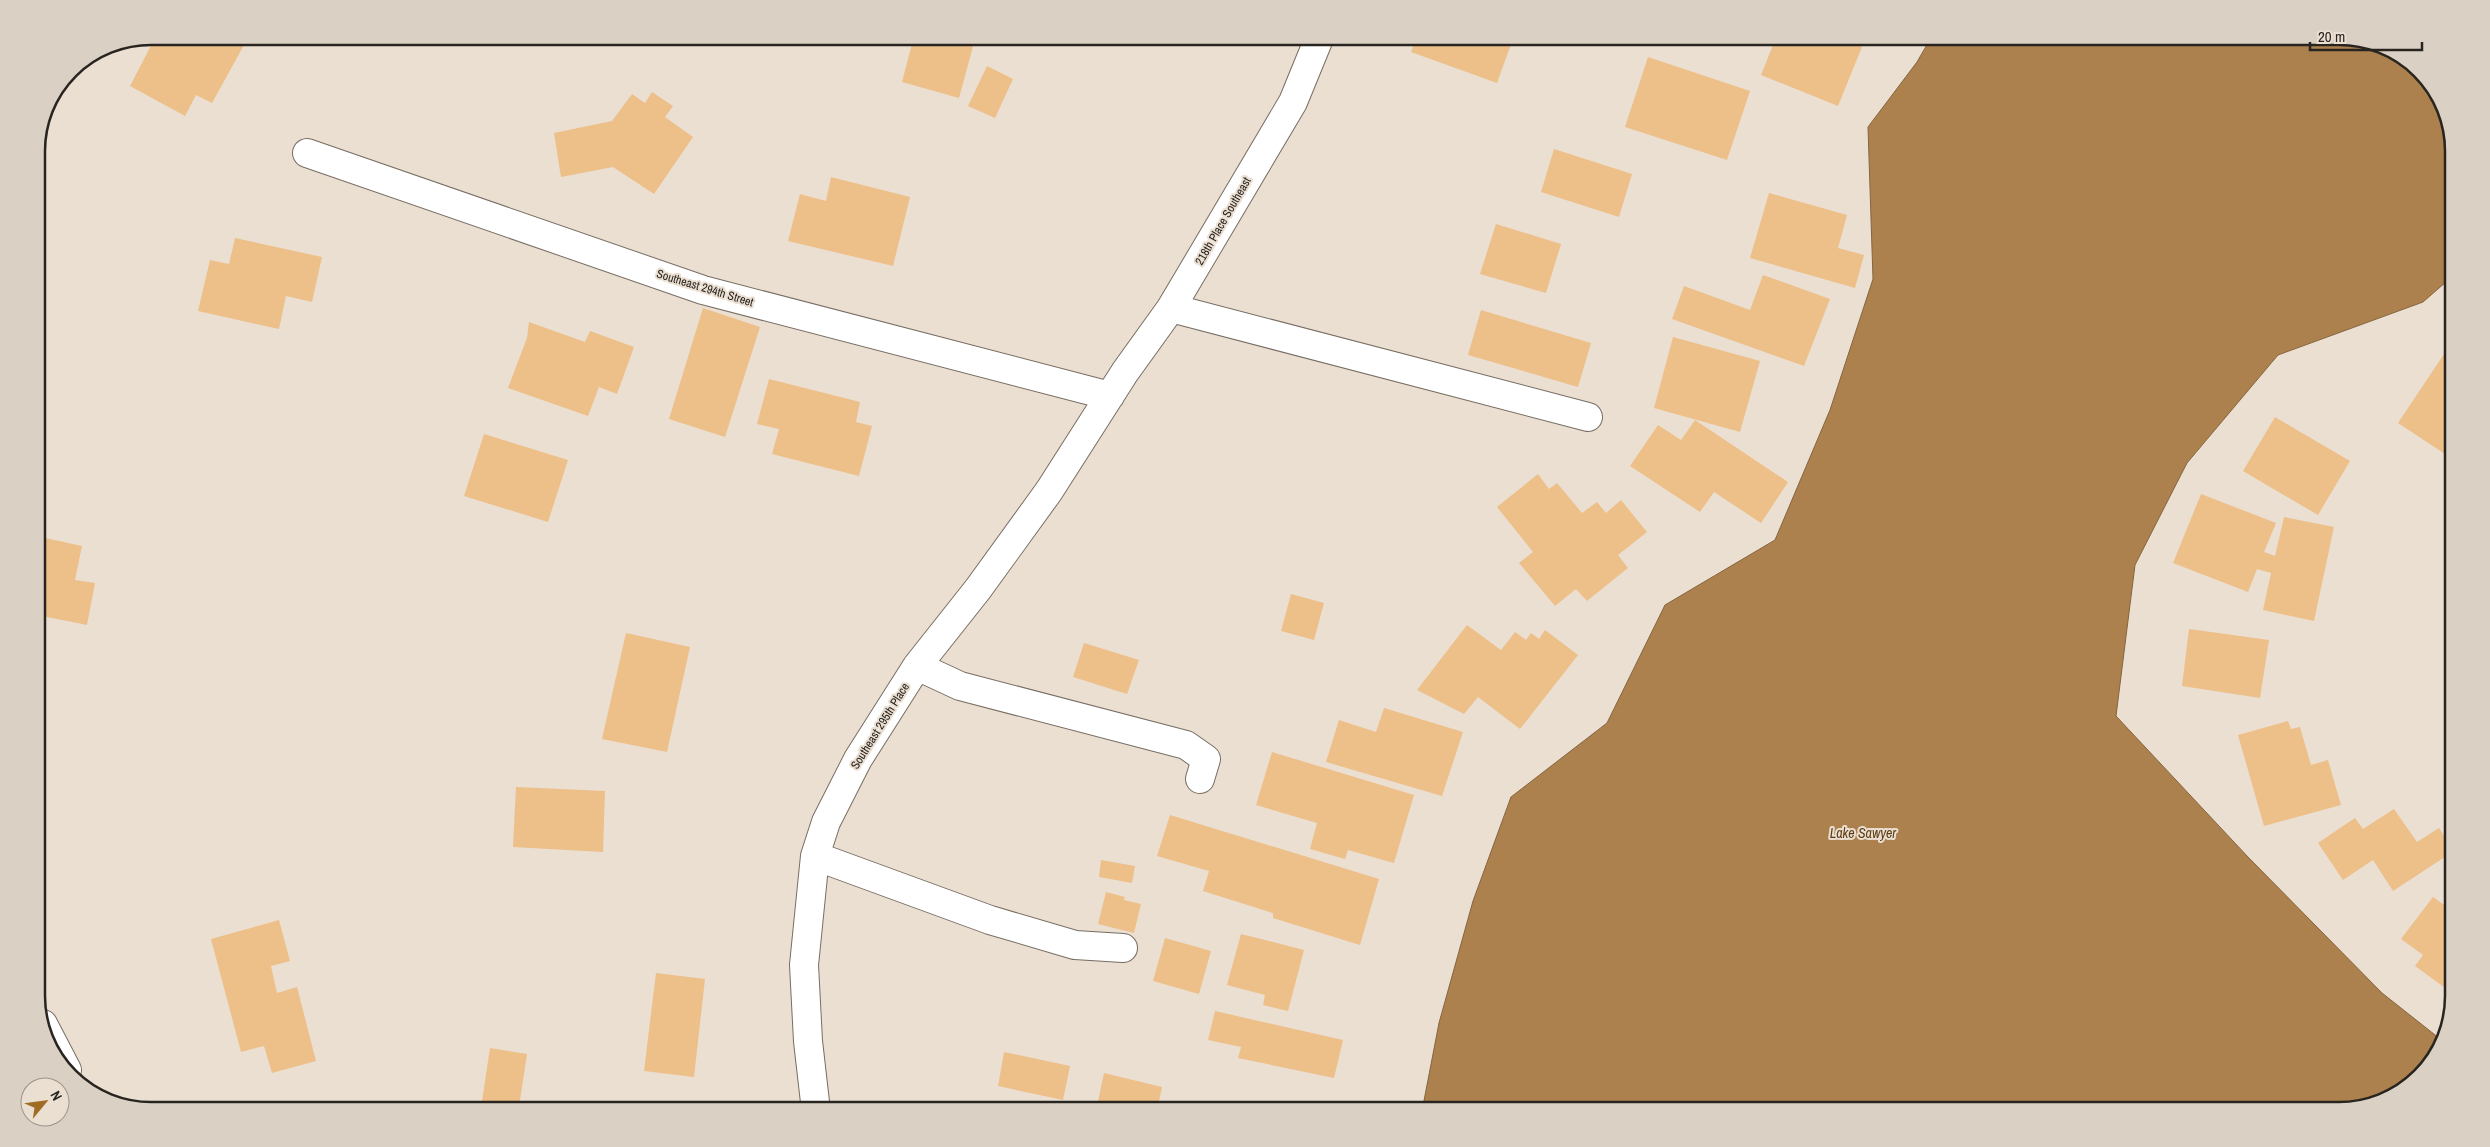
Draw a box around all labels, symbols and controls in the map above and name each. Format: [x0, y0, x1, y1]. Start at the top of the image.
scale bar [2310, 20, 2422, 52]
text: 20 m [2318, 26, 2345, 47]
street label: 218th Place Southeast [1191, 174, 1255, 268]
street label: Southeast 294th Street [655, 266, 756, 310]
street label: Southeast 295th Place [847, 680, 913, 772]
water label: Lake Sawyer [1830, 824, 1897, 842]
north arrow [20, 1077, 70, 1127]
text: N [46, 1088, 66, 1104]

